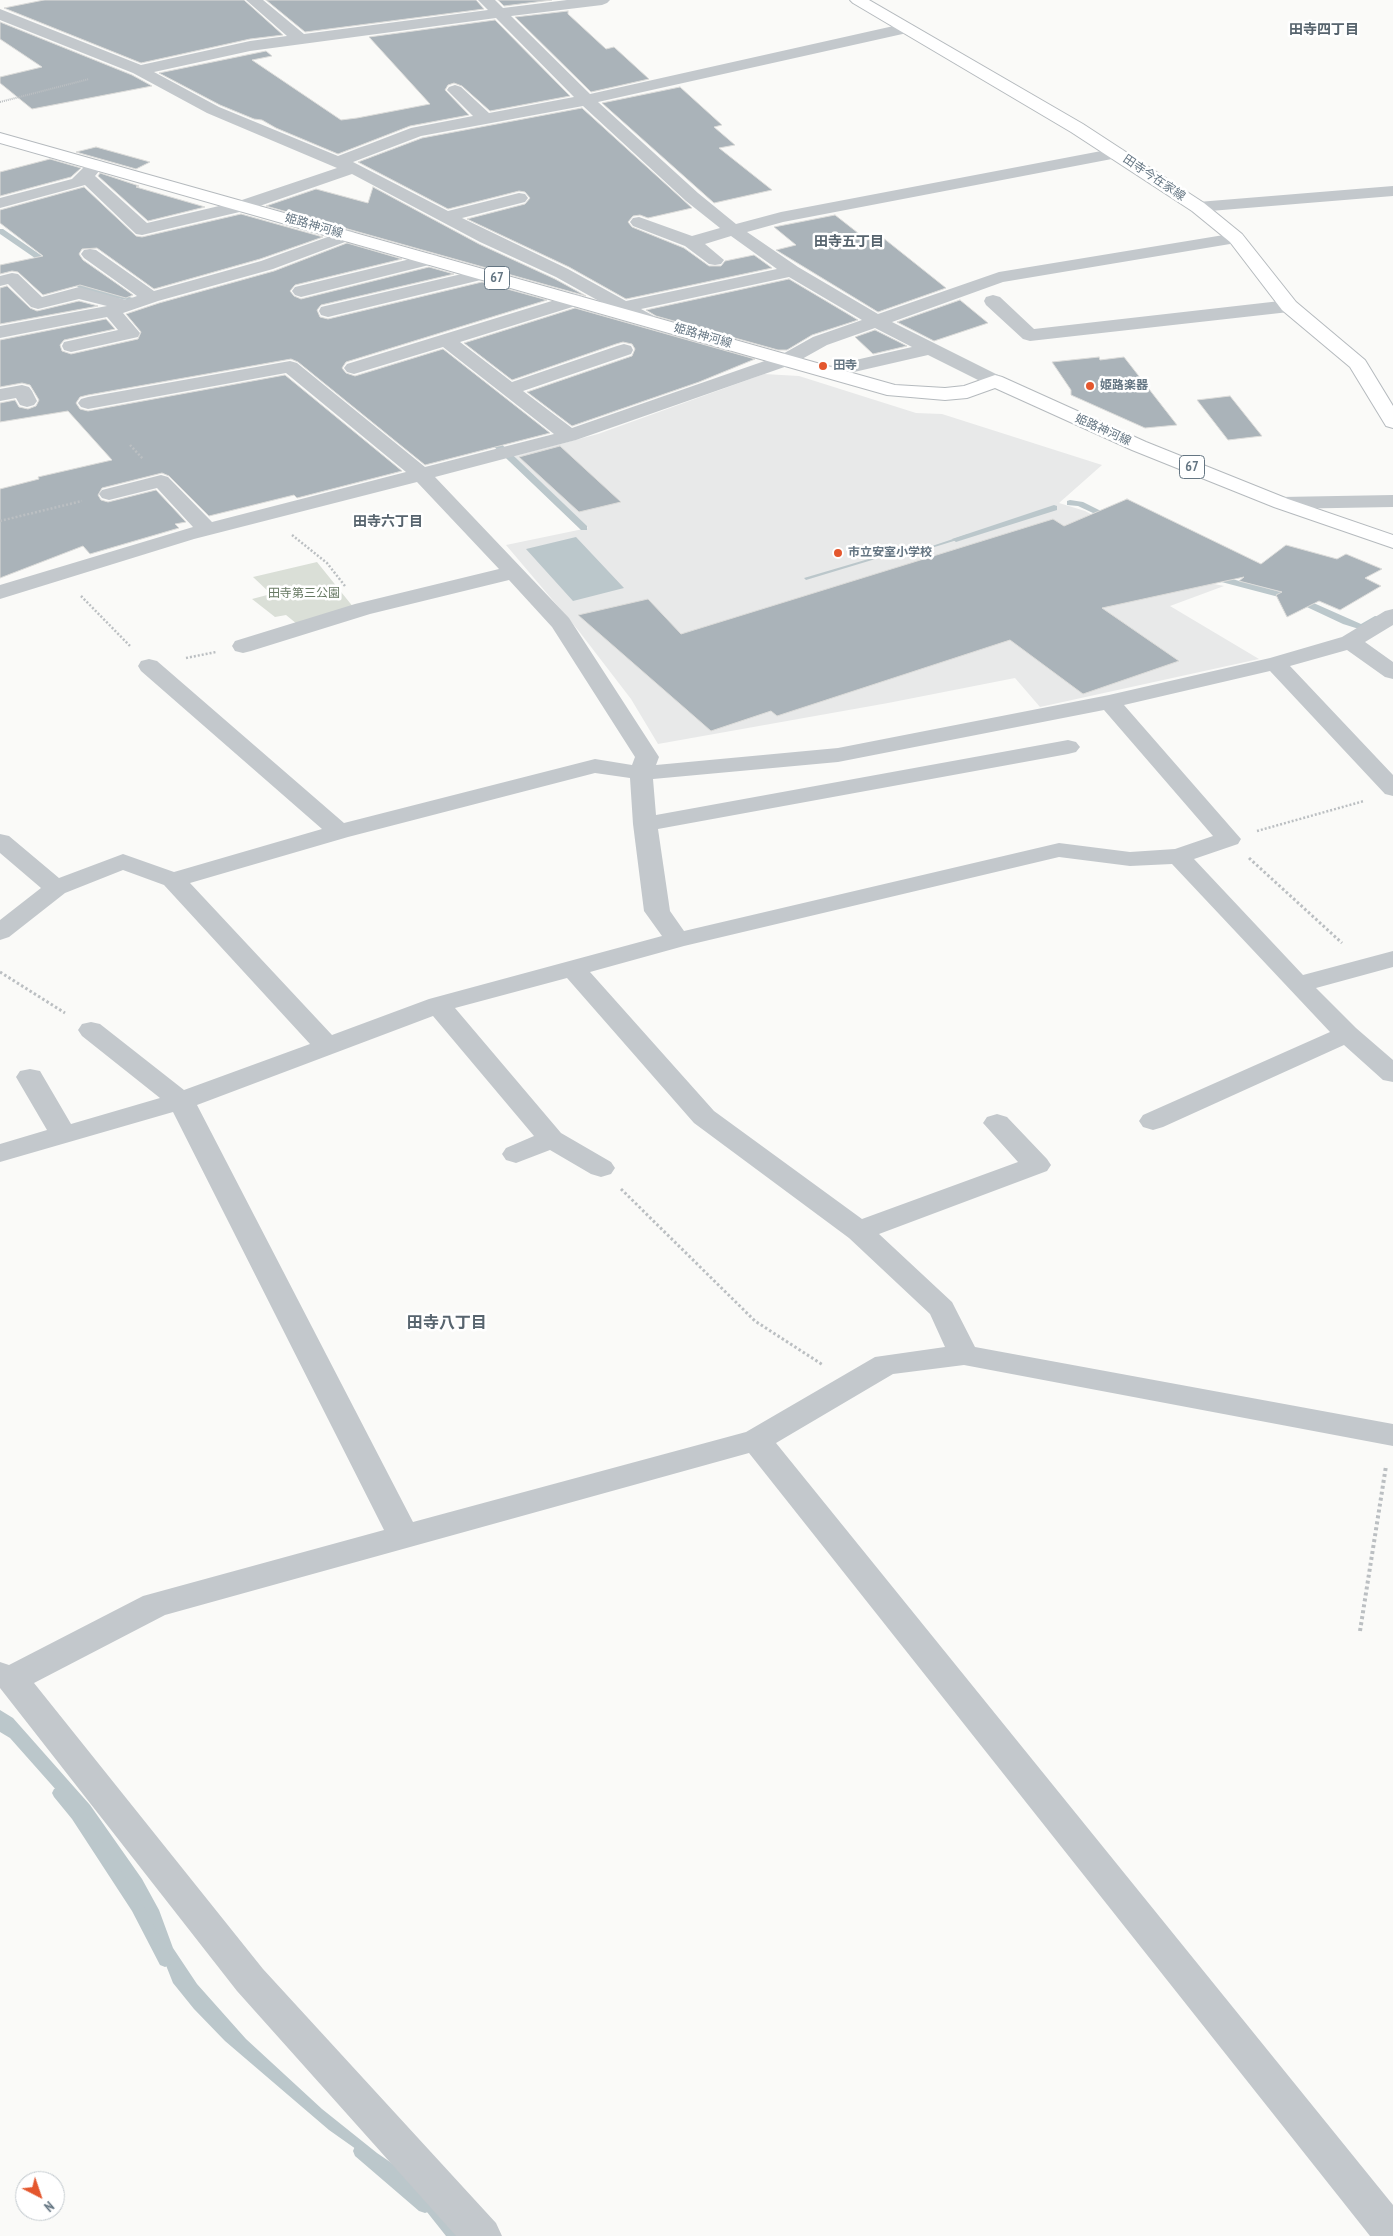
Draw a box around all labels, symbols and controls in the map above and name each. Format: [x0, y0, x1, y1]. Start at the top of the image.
district label: 田寺四丁目 [1289, 22, 1359, 38]
street label: 田寺今在家線 [1120, 152, 1188, 204]
street label: 姫路神河線 [283, 211, 345, 241]
district label: 田寺五丁目 [814, 234, 884, 250]
road number: 67 [484, 266, 510, 290]
street label: 姫路神河線 [672, 321, 734, 351]
place label: 田寺 [833, 359, 857, 373]
marker: 田寺 [817, 360, 829, 372]
place label: 姫路楽器 [1100, 379, 1148, 393]
marker: 姫路楽器 [1084, 380, 1096, 392]
street label: 姫路神河線 [1073, 411, 1133, 449]
road number: 67 [1180, 456, 1204, 478]
district label: 田寺六丁目 [353, 514, 423, 530]
place label: 市立安室小学校 [848, 546, 932, 560]
marker: 市立安室小学校 [832, 547, 844, 559]
park label: 田寺第三公園 [268, 587, 340, 601]
district label: 田寺八丁目 [407, 1313, 487, 1333]
north arrow [15, 2171, 65, 2221]
text: N [40, 2197, 58, 2216]

